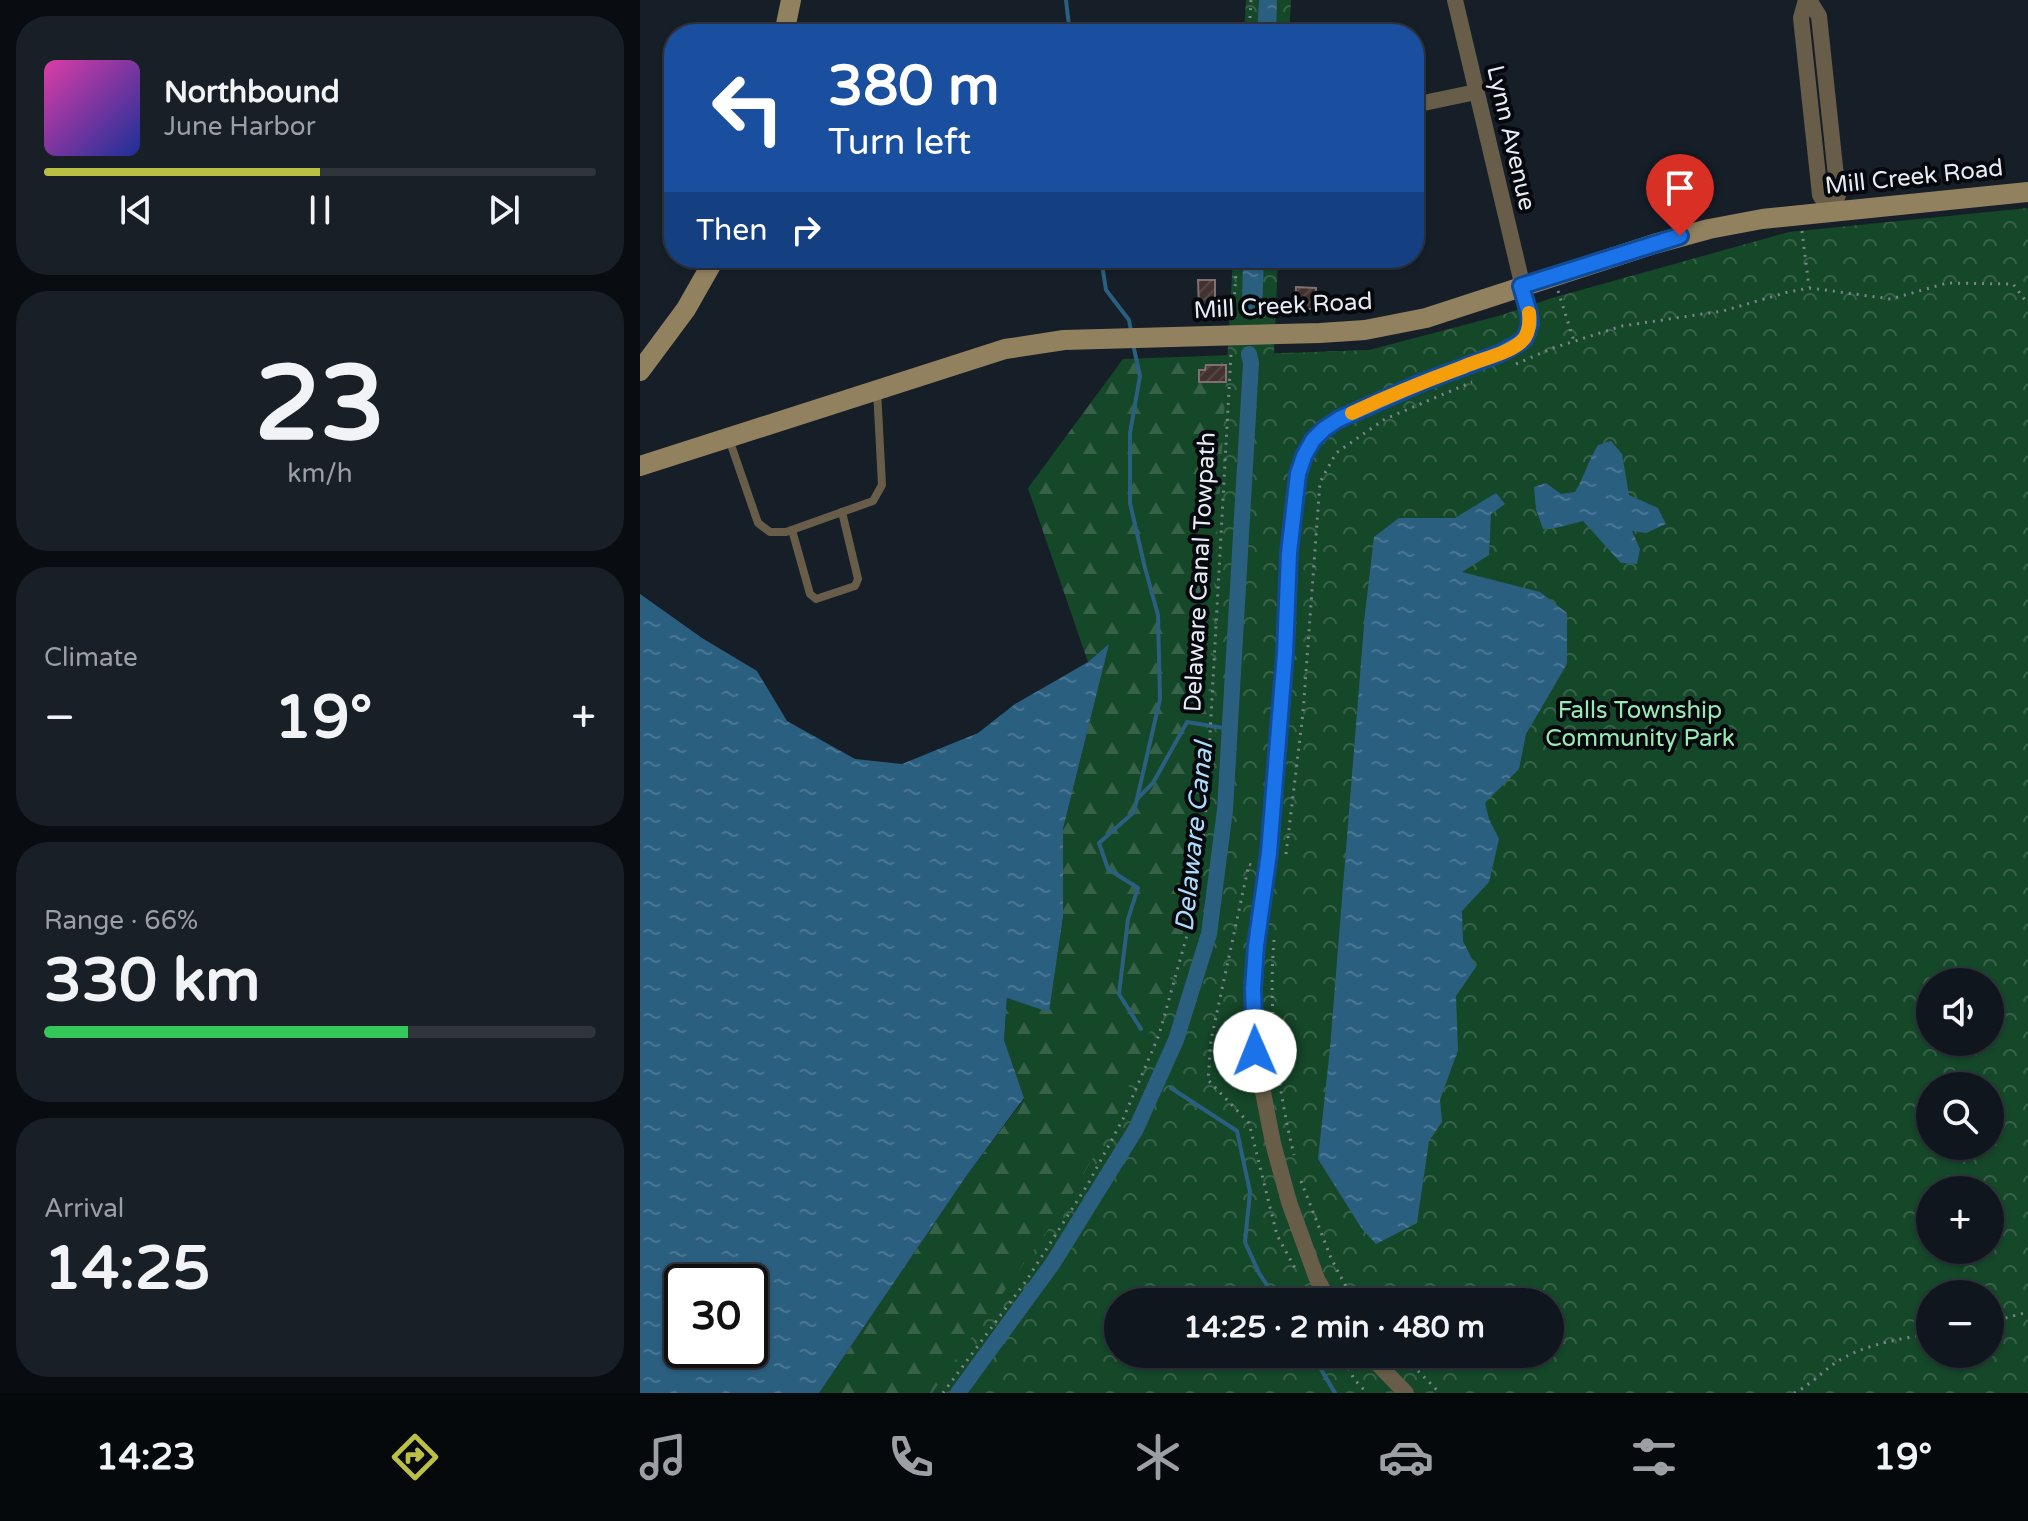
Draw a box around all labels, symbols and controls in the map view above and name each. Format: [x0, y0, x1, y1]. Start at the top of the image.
text: 380 m [828, 53, 999, 120]
icon: left [696, 56, 800, 160]
street label: Lynn Avenue [1480, 63, 1542, 213]
text: Northbound [164, 74, 340, 111]
text: June Harbor [164, 111, 316, 142]
text: Turn left [828, 121, 971, 164]
street label: Mill Creek Road [1823, 153, 2005, 201]
pin [1646, 154, 1714, 236]
icon: arrive [1658, 166, 1702, 210]
icon: previous [114, 188, 158, 232]
icon: pause [298, 188, 342, 232]
icon: next [482, 188, 526, 232]
icon: right [784, 208, 828, 252]
text: Then [696, 212, 768, 249]
street label: Mill Creek Road [1193, 287, 1373, 325]
text: 23 [255, 343, 385, 468]
street label: Delaware Canal Towpath [1178, 431, 1222, 713]
text: km/h [287, 458, 353, 489]
text: Climate [44, 642, 138, 673]
text: 19° [274, 682, 372, 754]
text: − [44, 692, 75, 745]
text: + [571, 692, 596, 745]
park label: Falls Township Community Park [1545, 696, 1735, 753]
water label: Delaware Canal [1169, 737, 1220, 933]
text: Range · 66% [44, 905, 198, 936]
text: 330 km [44, 945, 260, 1017]
map controls [1916, 968, 2004, 1368]
button: sound [1916, 968, 2004, 1056]
position arrow [1213, 1009, 1297, 1093]
button: search [1916, 1072, 2004, 1160]
button: + [1916, 1176, 2004, 1264]
text: Arrival [44, 1193, 124, 1224]
text: 14:25 [44, 1233, 210, 1305]
speed limit sign: 30 [664, 1264, 768, 1368]
button: − [1916, 1280, 2004, 1368]
text: 14:25 · 2 min · 480 m [1183, 1309, 1485, 1346]
icon: directions [387, 1429, 443, 1485]
icon: music [635, 1429, 691, 1485]
icon: phone [883, 1429, 939, 1485]
icon: climate [1130, 1429, 1186, 1485]
icon: car [1378, 1429, 1434, 1485]
icon: filters [1626, 1429, 1682, 1485]
text: 14:23 [96, 1436, 196, 1479]
text: 19° [1873, 1436, 1932, 1479]

